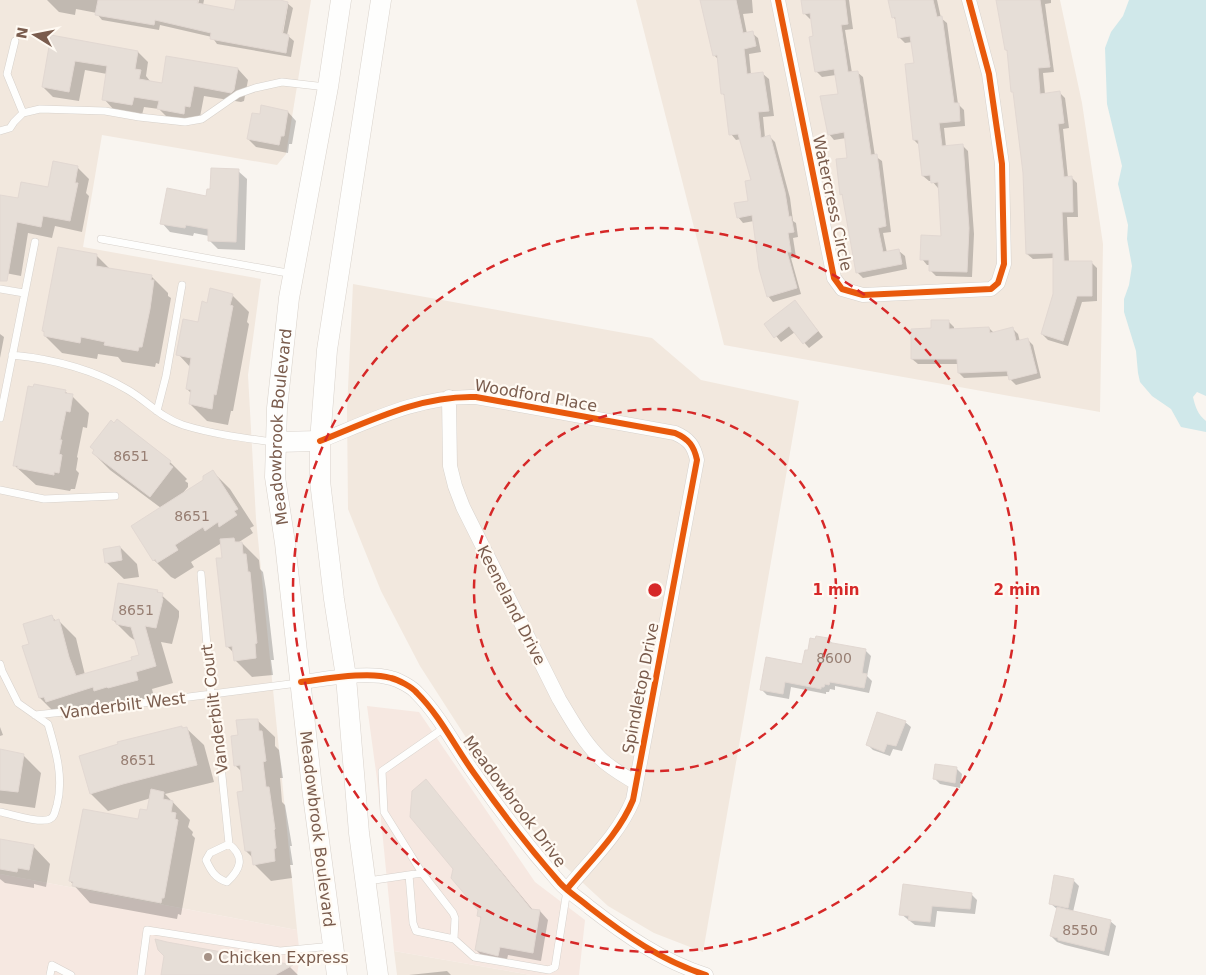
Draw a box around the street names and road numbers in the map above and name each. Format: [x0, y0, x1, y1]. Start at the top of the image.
street label: Watercress Circle [809, 133, 856, 273]
street label: Meadowbrook Boulevard [265, 328, 296, 527]
street label: Woodford Place [473, 375, 599, 416]
street label: Keeneland Drive [473, 542, 550, 668]
street label: Spindletop Drive [618, 621, 663, 755]
street label: Vanderbilt Court [197, 643, 232, 775]
street label: Vanderbilt West [59, 688, 187, 723]
street label: Meadowbrook Boulevard [296, 730, 339, 928]
street label: Meadowbrook Drive [459, 732, 570, 871]

